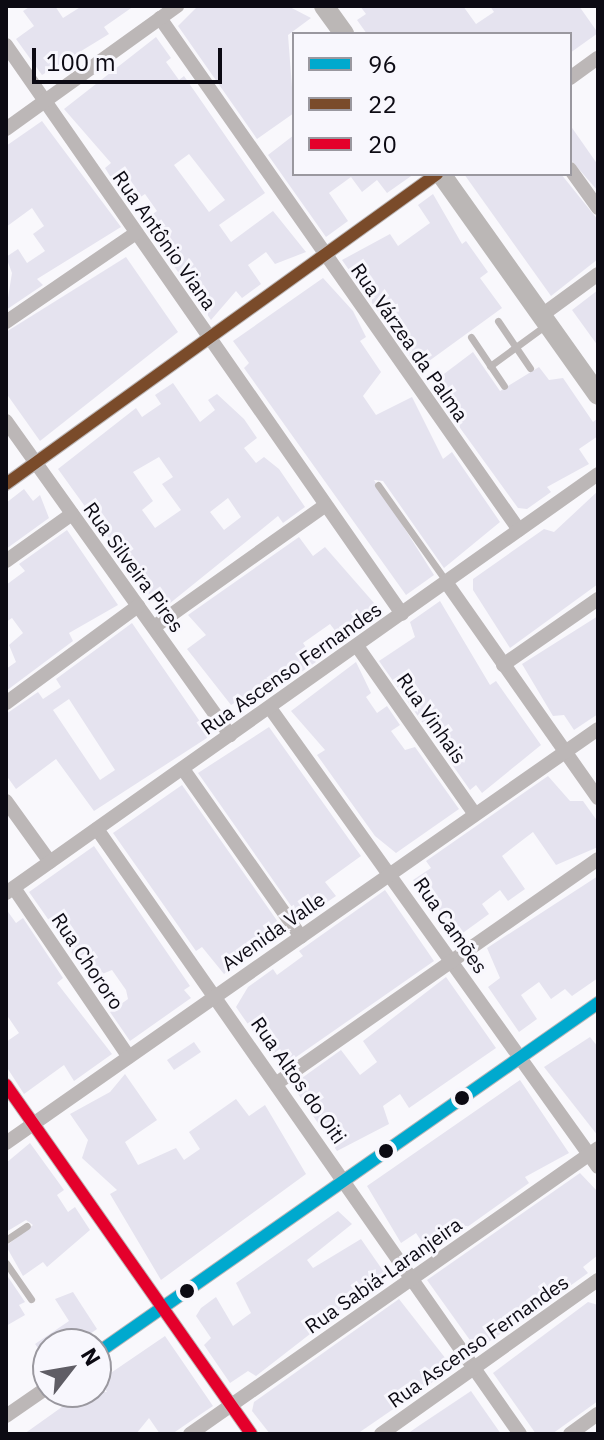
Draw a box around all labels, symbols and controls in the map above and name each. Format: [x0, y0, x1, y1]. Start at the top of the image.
scale bar [36, 32, 226, 82]
legend [292, 32, 572, 176]
text: 100 m [46, 46, 116, 78]
text: 96 [368, 48, 397, 80]
text: 22 [368, 88, 397, 120]
text: 20 [368, 128, 397, 160]
street label: Rua Antônio Viana [108, 166, 222, 314]
street label: Rua Várzea da Palma [346, 258, 474, 426]
street label: Rua Silveira Pires [79, 497, 189, 637]
street label: Rua Ascenso Fernandes [196, 597, 386, 739]
street label: Rua Vinhais [392, 668, 472, 768]
street label: Rua Camões [409, 872, 493, 978]
street label: Avenida Valle [217, 887, 329, 975]
street label: Rua Chororo [47, 908, 129, 1014]
street label: Rua Altos do Oiti [246, 1012, 352, 1148]
unlabelled marker [454, 1090, 470, 1106]
unlabelled marker [378, 1143, 394, 1159]
street label: Rua Sabiá-Laranjeira [300, 1212, 466, 1338]
street label: Rua Ascenso Fernandes [383, 1270, 573, 1412]
unlabelled marker [179, 1283, 195, 1299]
north arrow [32, 1328, 112, 1408]
text: N [75, 1342, 108, 1371]

